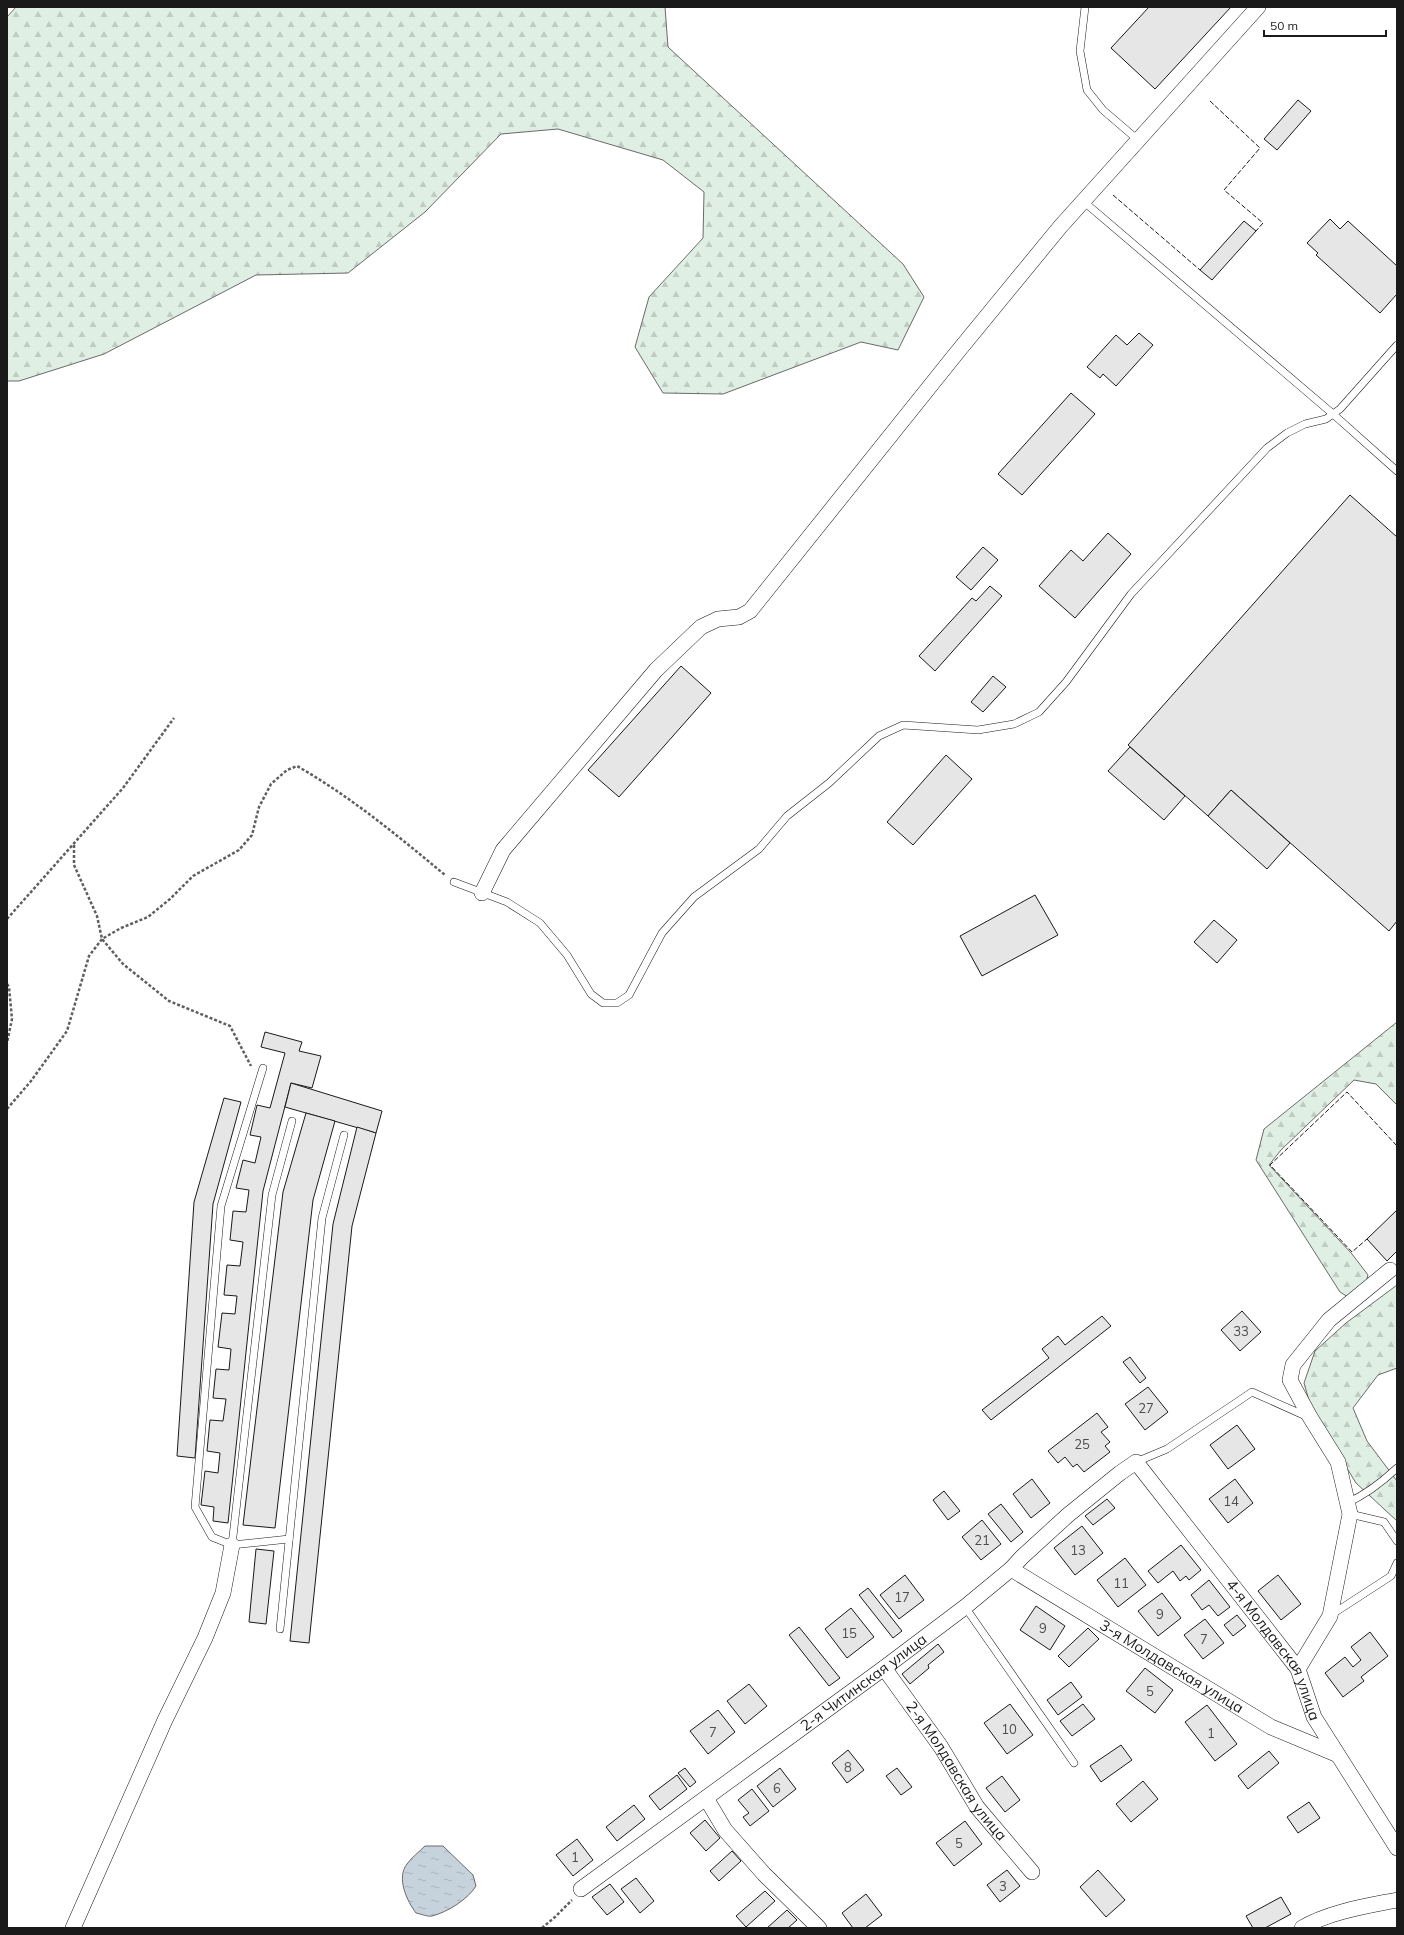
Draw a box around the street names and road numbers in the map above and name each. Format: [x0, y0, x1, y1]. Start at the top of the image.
street label: 4-я Молдавская улица [1222, 1575, 1325, 1723]
street label: 3-я Молдавская улица [1096, 1615, 1247, 1717]
street label: 2-я Читинская улица [796, 1629, 930, 1735]
street label: 2-я Молдавская улица [902, 1697, 1011, 1844]

